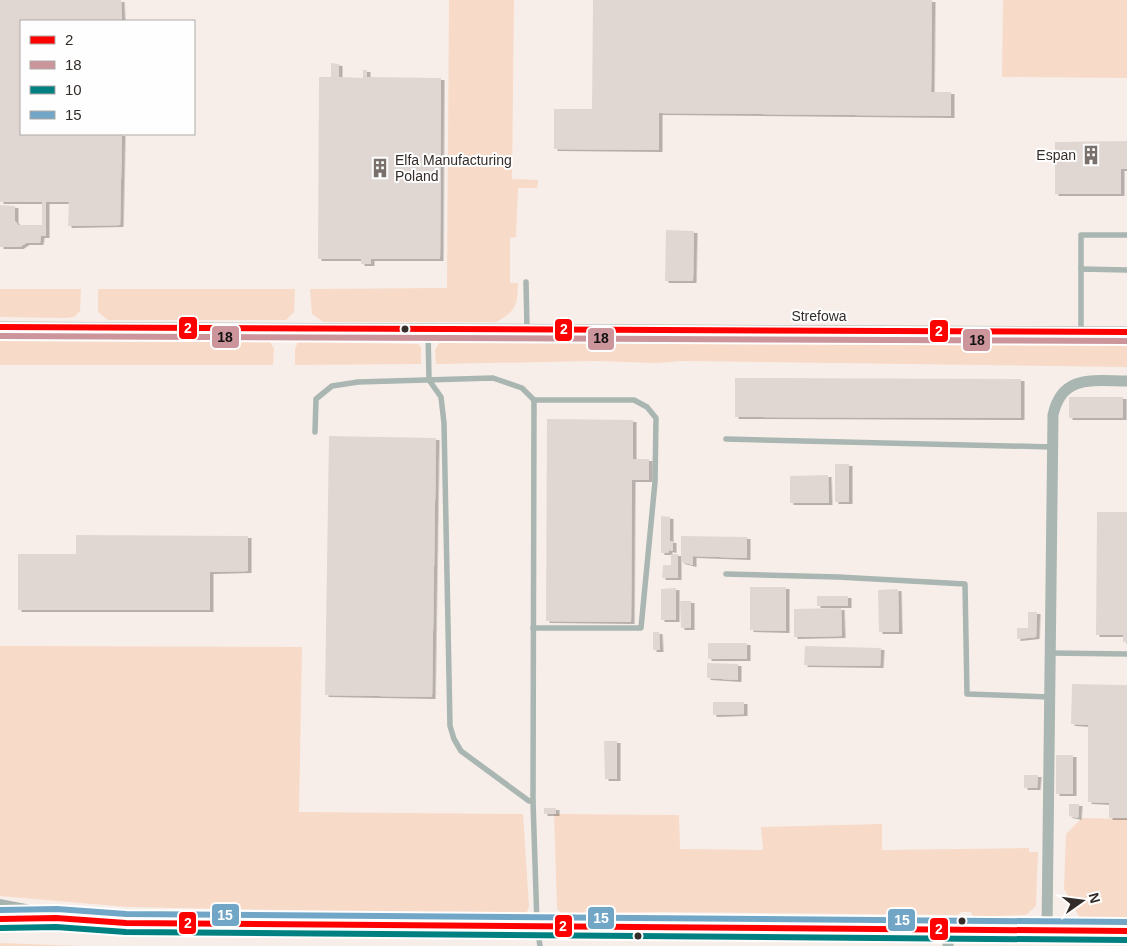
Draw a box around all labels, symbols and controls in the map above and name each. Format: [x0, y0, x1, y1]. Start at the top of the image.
legend [20, 20, 195, 135]
text: 2 [65, 31, 73, 48]
text: 18 [65, 56, 82, 73]
text: 10 [65, 81, 82, 98]
text: 15 [65, 106, 82, 123]
building icon: Espan [1080, 144, 1102, 166]
place label: Espan [1036, 147, 1076, 163]
place label: Elfa Manufacturing Poland [395, 152, 512, 184]
building icon: Elfa Manufacturing Poland [369, 157, 391, 179]
street label: Strefowa [791, 308, 847, 324]
line badge: 2 [178, 316, 198, 340]
line badge: 2 [554, 318, 573, 342]
line badge: 2 [929, 319, 949, 343]
text: 2 [184, 320, 192, 336]
text: 2 [560, 321, 568, 337]
text: 2 [935, 323, 943, 339]
unlabelled marker [400, 324, 410, 334]
line badge: 18 [211, 325, 240, 349]
line badge: 18 [587, 327, 615, 351]
line badge: 18 [962, 328, 991, 352]
text: 18 [217, 329, 233, 345]
text: 18 [593, 330, 609, 346]
text: 18 [969, 332, 985, 348]
north arrow [1057, 876, 1107, 926]
text: N [1086, 891, 1104, 905]
line badge: 15 [211, 903, 240, 927]
line badge: 15 [587, 906, 615, 930]
text: 15 [217, 907, 233, 923]
line badge: 15 [887, 908, 916, 932]
text: 15 [593, 910, 609, 926]
line badge: 2 [178, 911, 197, 935]
text: 15 [894, 912, 910, 928]
line badge: 2 [554, 914, 573, 938]
text: 2 [184, 915, 192, 931]
unlabelled marker [957, 916, 967, 926]
line badge: 2 [929, 917, 949, 941]
text: 2 [559, 918, 567, 934]
text: 2 [935, 921, 943, 937]
unlabelled marker [633, 931, 643, 941]

